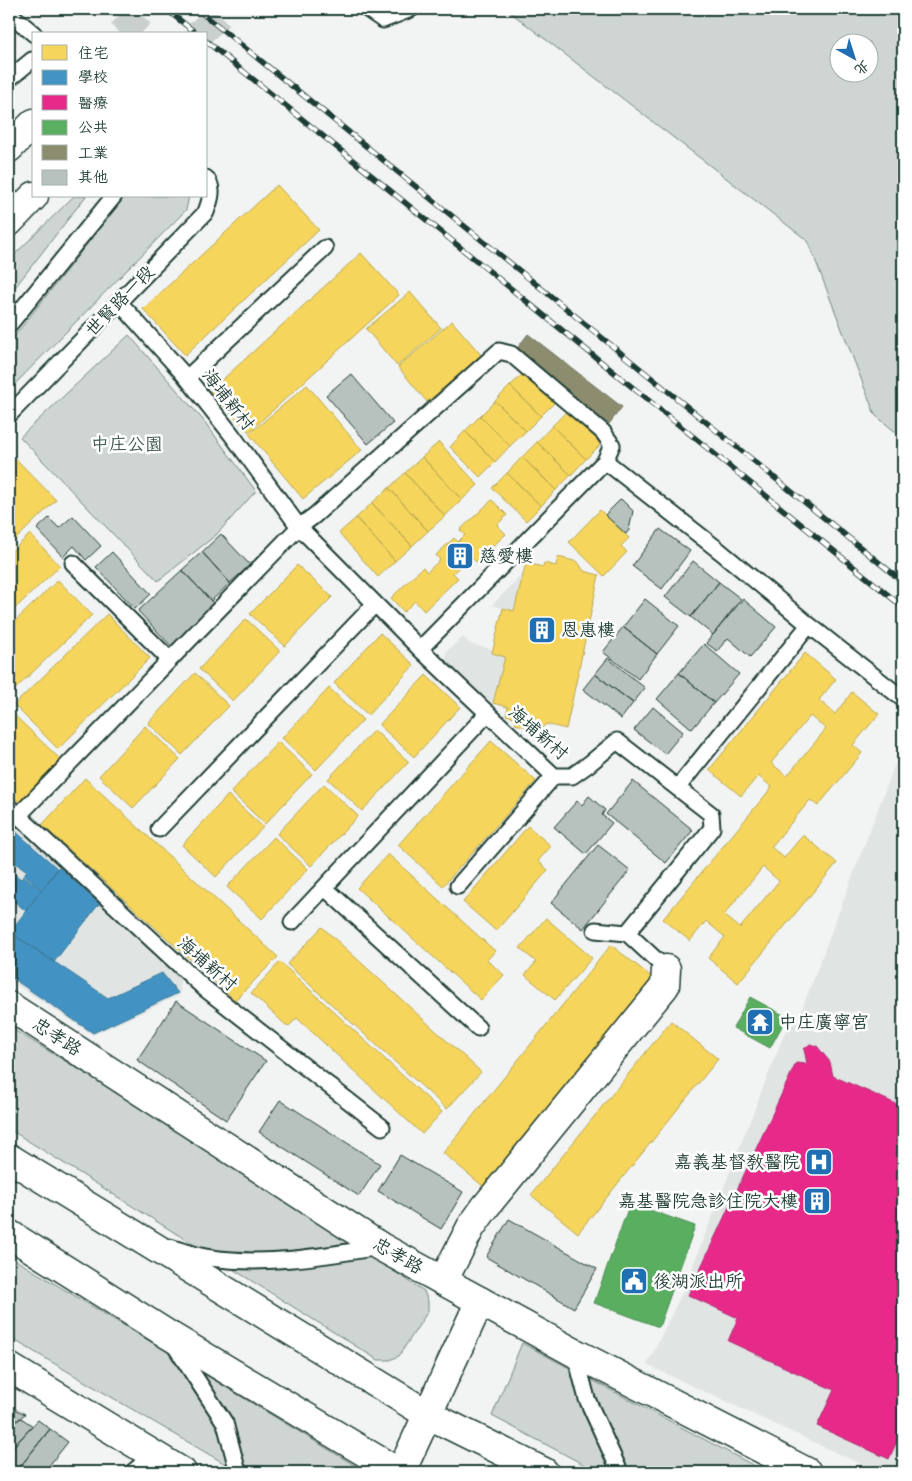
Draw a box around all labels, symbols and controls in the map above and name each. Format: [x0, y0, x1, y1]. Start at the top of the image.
legend [32, 32, 208, 198]
north arrow [830, 32, 880, 82]
text: 住宅 [78, 44, 108, 63]
text: 北 [851, 57, 873, 79]
text: 學校 [78, 68, 108, 87]
text: 醫療 [78, 94, 108, 113]
text: 公共 [78, 118, 108, 137]
text: 工業 [78, 144, 108, 163]
text: 其他 [78, 168, 108, 187]
street label: 世賢路一段 [80, 261, 160, 341]
street label: 海埔新村 [197, 365, 259, 435]
park label: 中庄公園 [91, 433, 163, 456]
building icon: 慈愛樓 [445, 541, 475, 571]
place label: 慈愛樓 [479, 545, 533, 568]
building icon: 恩惠樓 [527, 615, 557, 645]
place label: 恩惠樓 [561, 619, 615, 642]
street label: 海埔新村 [503, 701, 573, 765]
street label: 海埔新村 [172, 932, 242, 996]
temple icon: 中庄廣寧宮 [745, 1007, 775, 1037]
place label: 中庄廣寧宮 [779, 1011, 869, 1034]
street label: 忠孝路 [28, 1013, 86, 1061]
hospital icon: 嘉義基督教醫院 [804, 1147, 834, 1177]
place label: 嘉義基督教醫院 [674, 1151, 800, 1174]
building icon: 嘉基醫院急診住院大樓 [802, 1186, 832, 1216]
place label: 嘉基醫院急診住院大樓 [618, 1190, 798, 1213]
street label: 忠孝路 [369, 1233, 427, 1279]
public building icon: 後湖派出所 [619, 1266, 649, 1296]
place label: 後湖派出所 [653, 1270, 743, 1293]

